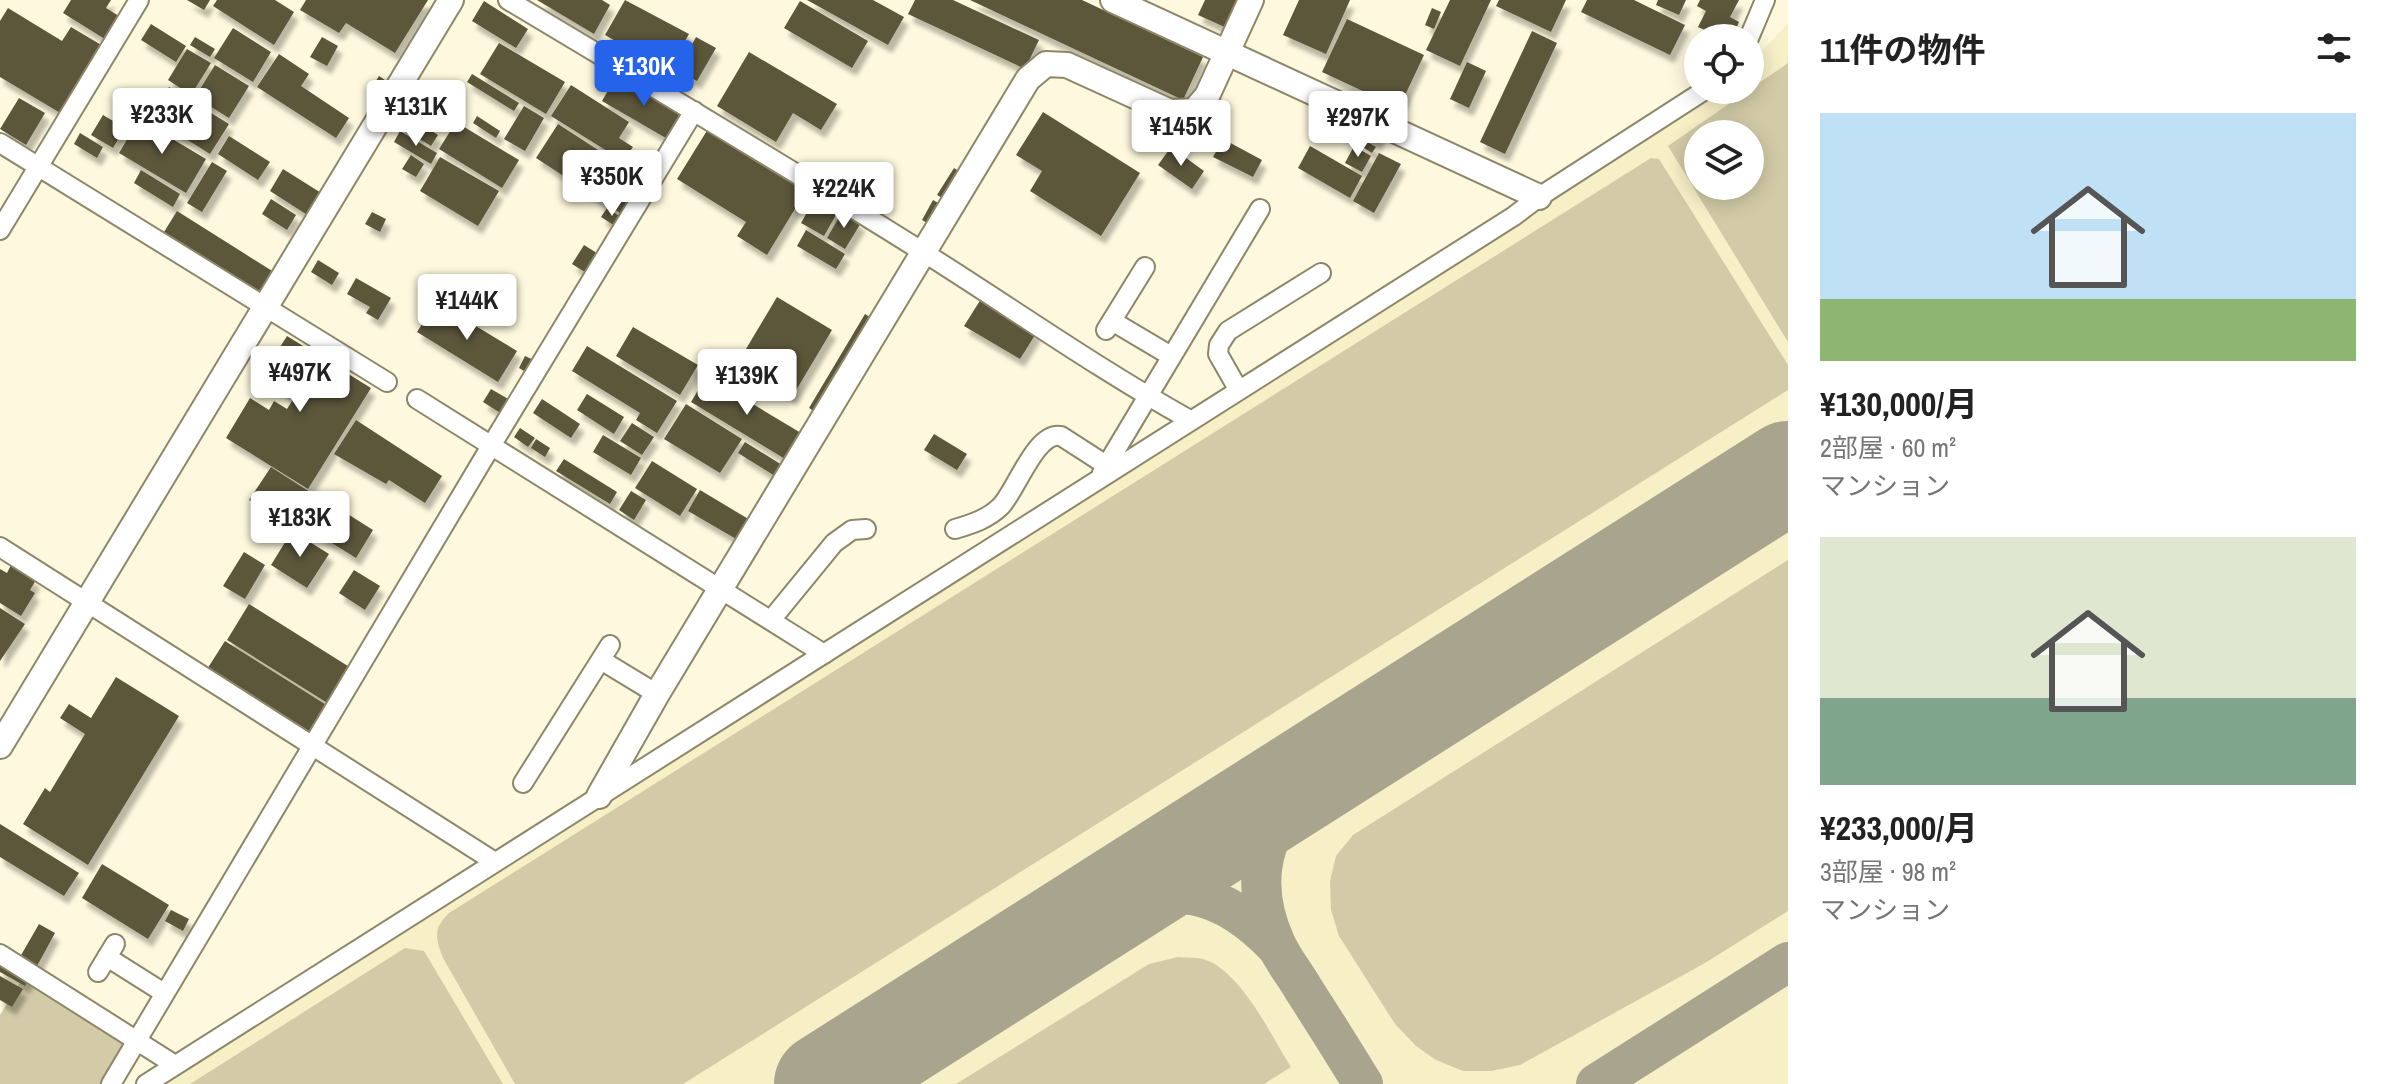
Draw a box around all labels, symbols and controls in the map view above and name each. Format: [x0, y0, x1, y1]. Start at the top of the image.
map controls [1684, 24, 1764, 200]
button: locate [1684, 24, 1764, 104]
icon: filters [2312, 26, 2356, 70]
text: 11件の物件 [1820, 27, 1985, 73]
pin: ¥130K [588, 40, 700, 108]
text: ¥130K [613, 48, 675, 83]
pin: ¥131K [360, 80, 472, 148]
pin: ¥233K [106, 88, 218, 156]
text: ¥131K [385, 88, 447, 123]
pin: ¥297K [1302, 91, 1414, 159]
text: ¥233K [131, 96, 193, 131]
text: ¥297K [1327, 99, 1389, 134]
pin: ¥145K [1125, 100, 1237, 168]
text: ¥145K [1150, 108, 1212, 143]
button: layers [1684, 120, 1764, 200]
pin: ¥350K [556, 150, 668, 218]
text: ¥350K [581, 158, 643, 193]
pin: ¥224K [788, 162, 900, 230]
icon: home [2016, 165, 2160, 309]
text: ¥224K [813, 170, 875, 205]
pin: ¥144K [411, 274, 523, 342]
text: ¥144K [436, 282, 498, 317]
pin: ¥497K [244, 346, 356, 414]
pin: ¥139K [691, 349, 803, 417]
text: ¥497K [269, 354, 331, 389]
text: ¥139K [716, 357, 778, 392]
text: ¥130,000/月 [1820, 381, 1978, 427]
text: 2部屋 · 60 m² [1820, 430, 1956, 465]
text: マンション [1820, 468, 1950, 503]
pin: ¥183K [244, 491, 356, 559]
text: ¥183K [269, 499, 331, 534]
icon: home [2016, 589, 2160, 733]
text: ¥233,000/月 [1820, 805, 1978, 851]
text: 3部屋 · 98 m² [1820, 854, 1956, 889]
text: マンション [1820, 892, 1950, 927]

